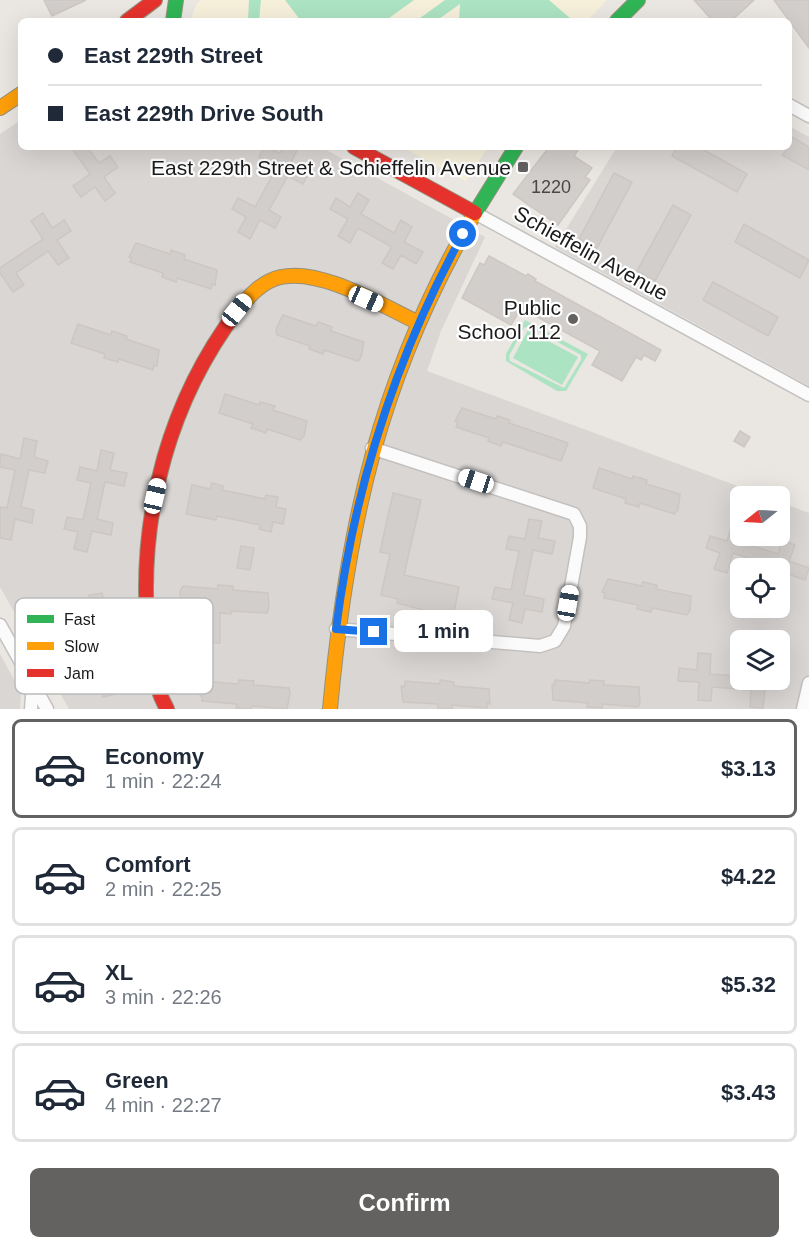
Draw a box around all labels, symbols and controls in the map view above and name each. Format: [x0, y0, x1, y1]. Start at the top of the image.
text: East 229th Street [84, 43, 263, 68]
text: East 229th Drive South [84, 101, 324, 126]
place label: East 229th Street & Schieffelin Avenue [151, 156, 511, 179]
marker: East 229th Street & Schieffelin Avenue [516, 160, 530, 174]
house number: 1220 [531, 177, 571, 197]
street label: Schieffelin Avenue [510, 201, 672, 305]
route start [449, 220, 476, 247]
car [346, 283, 386, 315]
car [219, 290, 255, 330]
place label: Public School 112 [457, 296, 561, 343]
marker: Public School 112 [566, 312, 580, 326]
car [456, 467, 496, 495]
car [142, 476, 168, 516]
north arrow [730, 486, 790, 546]
map controls [730, 486, 790, 690]
button: locate [730, 558, 790, 618]
car [556, 584, 580, 622]
legend [15, 598, 213, 694]
text: Fast [64, 611, 96, 628]
callout: 1 min [395, 611, 494, 653]
route end [360, 618, 387, 645]
text: 1 min [417, 620, 470, 642]
button: layers [730, 630, 790, 690]
text: Slow [64, 638, 99, 655]
text: Jam [64, 665, 94, 682]
icon: car [33, 742, 87, 796]
text: Economy [105, 744, 204, 769]
text: $3.13 [721, 756, 776, 781]
text: 1 min · 22:24 [105, 770, 222, 792]
icon: car [33, 850, 87, 904]
text: Comfort [105, 852, 191, 877]
text: $4.22 [721, 864, 776, 889]
text: 2 min · 22:25 [105, 878, 222, 900]
icon: car [33, 958, 87, 1012]
text: XL [105, 960, 133, 985]
text: $5.32 [721, 972, 776, 997]
text: 3 min · 22:26 [105, 986, 222, 1008]
icon: car [33, 1066, 87, 1120]
text: Green [105, 1068, 169, 1093]
text: $3.43 [721, 1080, 776, 1105]
text: 4 min · 22:27 [105, 1094, 222, 1116]
button: Confirm [30, 1168, 779, 1237]

